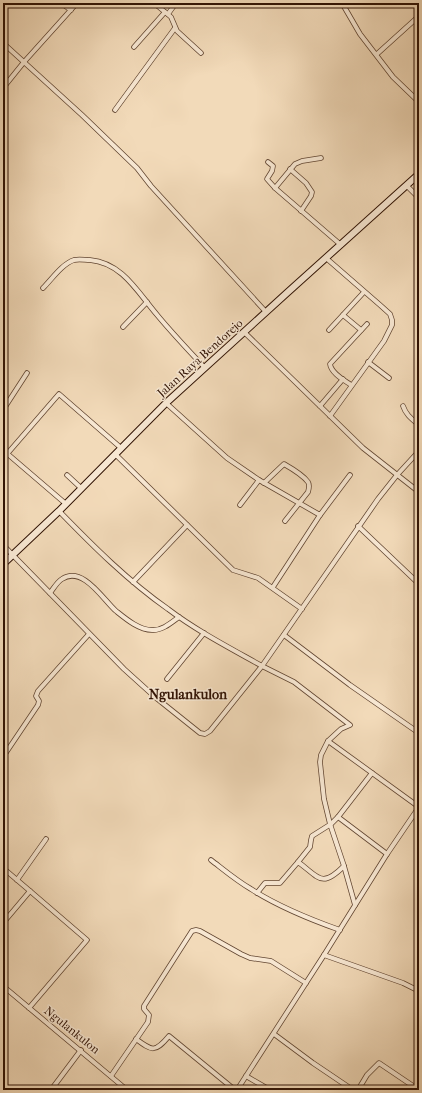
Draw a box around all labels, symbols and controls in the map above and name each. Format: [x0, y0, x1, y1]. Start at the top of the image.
street label: Jalan Raya Bendorejo [154, 316, 246, 401]
district label: Ngulankulon [149, 686, 228, 703]
street label: Ngulankulon [41, 1003, 103, 1057]

